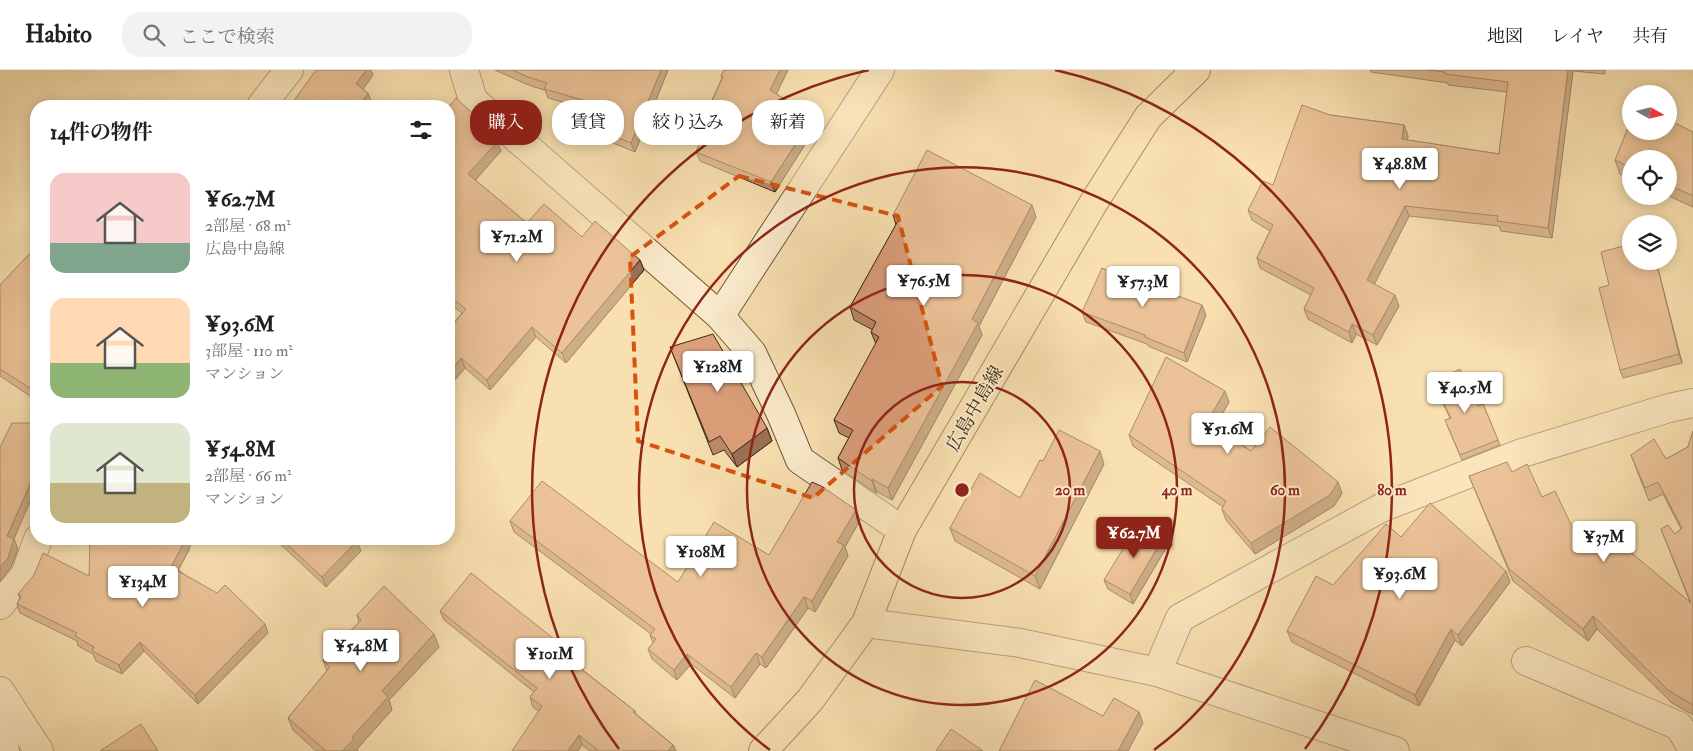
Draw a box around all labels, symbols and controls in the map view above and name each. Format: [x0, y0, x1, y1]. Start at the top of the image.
search box [122, 12, 472, 57]
text: Habito [25, 19, 92, 50]
icon: search [140, 21, 168, 49]
text: ここで検索 [180, 25, 275, 49]
text: 地図 [1487, 25, 1523, 48]
text: レイヤ [1551, 25, 1604, 48]
text: 共有 [1632, 25, 1668, 48]
north arrow [1622, 85, 1678, 140]
map controls [1622, 85, 1677, 270]
chip: 購入 [470, 100, 542, 145]
chip: 賃貸 [552, 100, 624, 145]
chip: 絞り込み [634, 100, 742, 145]
chip: 新着 [752, 100, 824, 145]
icon: filters [407, 116, 435, 144]
text: 14件の物件 [50, 119, 153, 146]
pin: ¥48.8M [1359, 148, 1441, 190]
button: locate [1622, 150, 1677, 205]
text: ¥48.8M [1373, 154, 1427, 174]
text: ¥62.7M [205, 186, 275, 213]
icon: home [90, 193, 150, 253]
button: layers [1622, 215, 1677, 270]
text: 2部屋 · 68 m² [205, 216, 291, 236]
pin: ¥71.2M [476, 220, 558, 263]
text: ¥71.2M [491, 227, 543, 247]
text: 広島中島線 [205, 239, 285, 259]
pin: ¥76.5M [883, 264, 965, 307]
pin: ¥57.3M [1102, 266, 1184, 308]
text: ¥76.5M [898, 271, 950, 291]
text: ¥57.3M [1118, 272, 1168, 292]
text: ¥93.6M [205, 311, 275, 338]
icon: home [90, 318, 150, 378]
text: 3部屋 · 110 m² [205, 341, 293, 361]
pin: ¥128M [683, 350, 753, 393]
text: ¥128M [694, 357, 742, 377]
street label: 広島中島線 [941, 361, 1009, 456]
text: マンション [205, 364, 284, 384]
pin: ¥40.5M [1424, 372, 1506, 414]
text: ¥40.5M [1438, 378, 1492, 398]
pin: ¥51.6M [1187, 412, 1269, 455]
text: ¥51.6M [1202, 419, 1254, 439]
text: ¥54.8M [205, 436, 276, 463]
icon: home [90, 443, 150, 503]
text: 2部屋 · 66 m² [205, 466, 291, 486]
centre of rings [953, 481, 971, 499]
text: 20 m [1055, 481, 1085, 500]
text: 40 m [1161, 481, 1193, 500]
text: 60 m [1270, 481, 1300, 500]
text: 80 m [1377, 481, 1407, 500]
text: マンション [205, 489, 284, 509]
pin: ¥62.7M [1093, 516, 1175, 559]
pin: ¥37M [1574, 520, 1634, 563]
text: ¥62.7M [1107, 523, 1161, 543]
text: ¥37M [1584, 527, 1625, 547]
pin: ¥108M [666, 536, 736, 578]
text: ¥108M [677, 542, 725, 562]
pin: ¥93.6M [1359, 558, 1441, 600]
text: ¥93.6M [1373, 564, 1427, 584]
pin: ¥134M [108, 566, 178, 608]
text: ¥134M [119, 572, 167, 592]
pin: ¥54.8M [320, 630, 402, 672]
text: ¥54.8M [334, 636, 388, 656]
pin: ¥101M [515, 638, 585, 680]
text: ¥101M [527, 644, 573, 664]

